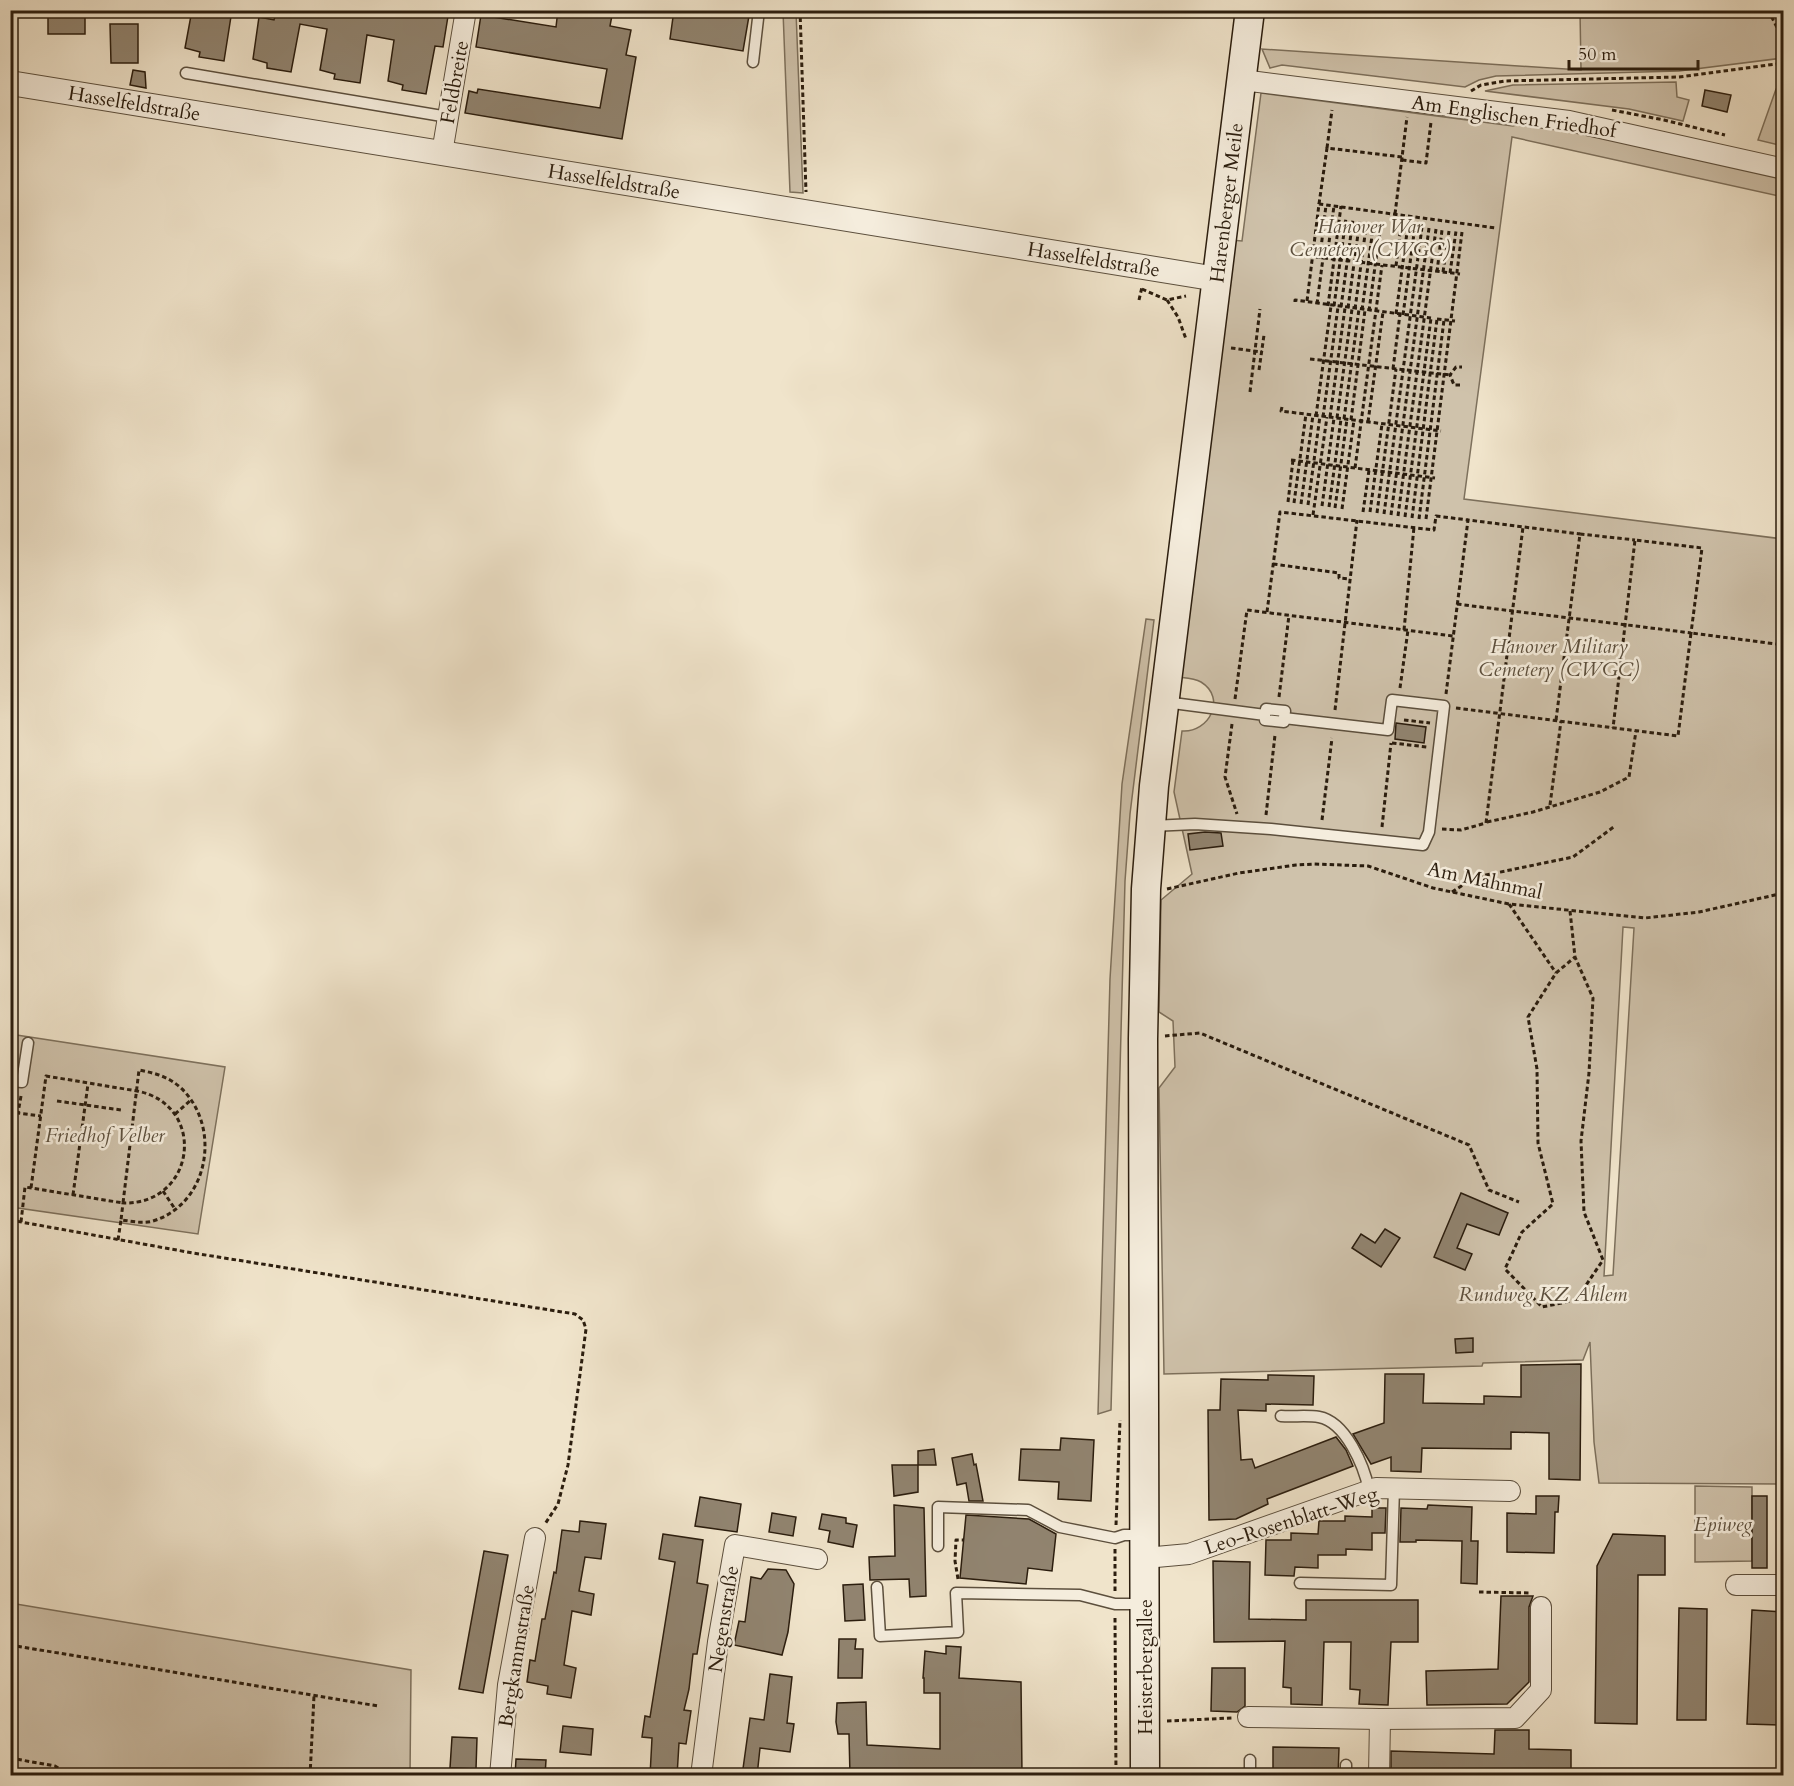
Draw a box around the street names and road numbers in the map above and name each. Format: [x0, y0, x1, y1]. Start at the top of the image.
street label: Feldbreite [434, 38, 475, 126]
street label: Hasselfeldstraße [66, 80, 203, 128]
street label: Am Englischen Friedhof [1410, 89, 1621, 145]
street label: Harenberger Meile [1203, 121, 1250, 284]
street label: Hasselfeldstraße [546, 158, 682, 206]
street label: Hasselfeldstraße [1025, 235, 1162, 284]
street label: Am Mahnmal [1425, 855, 1545, 906]
street label: Leo-Rosenblatt-Weg [1201, 1479, 1382, 1561]
street label: Negenstraße [702, 1564, 745, 1674]
street label: Bergkammstraße [492, 1583, 541, 1729]
street label: Heisterbergallee [1132, 1599, 1159, 1735]

